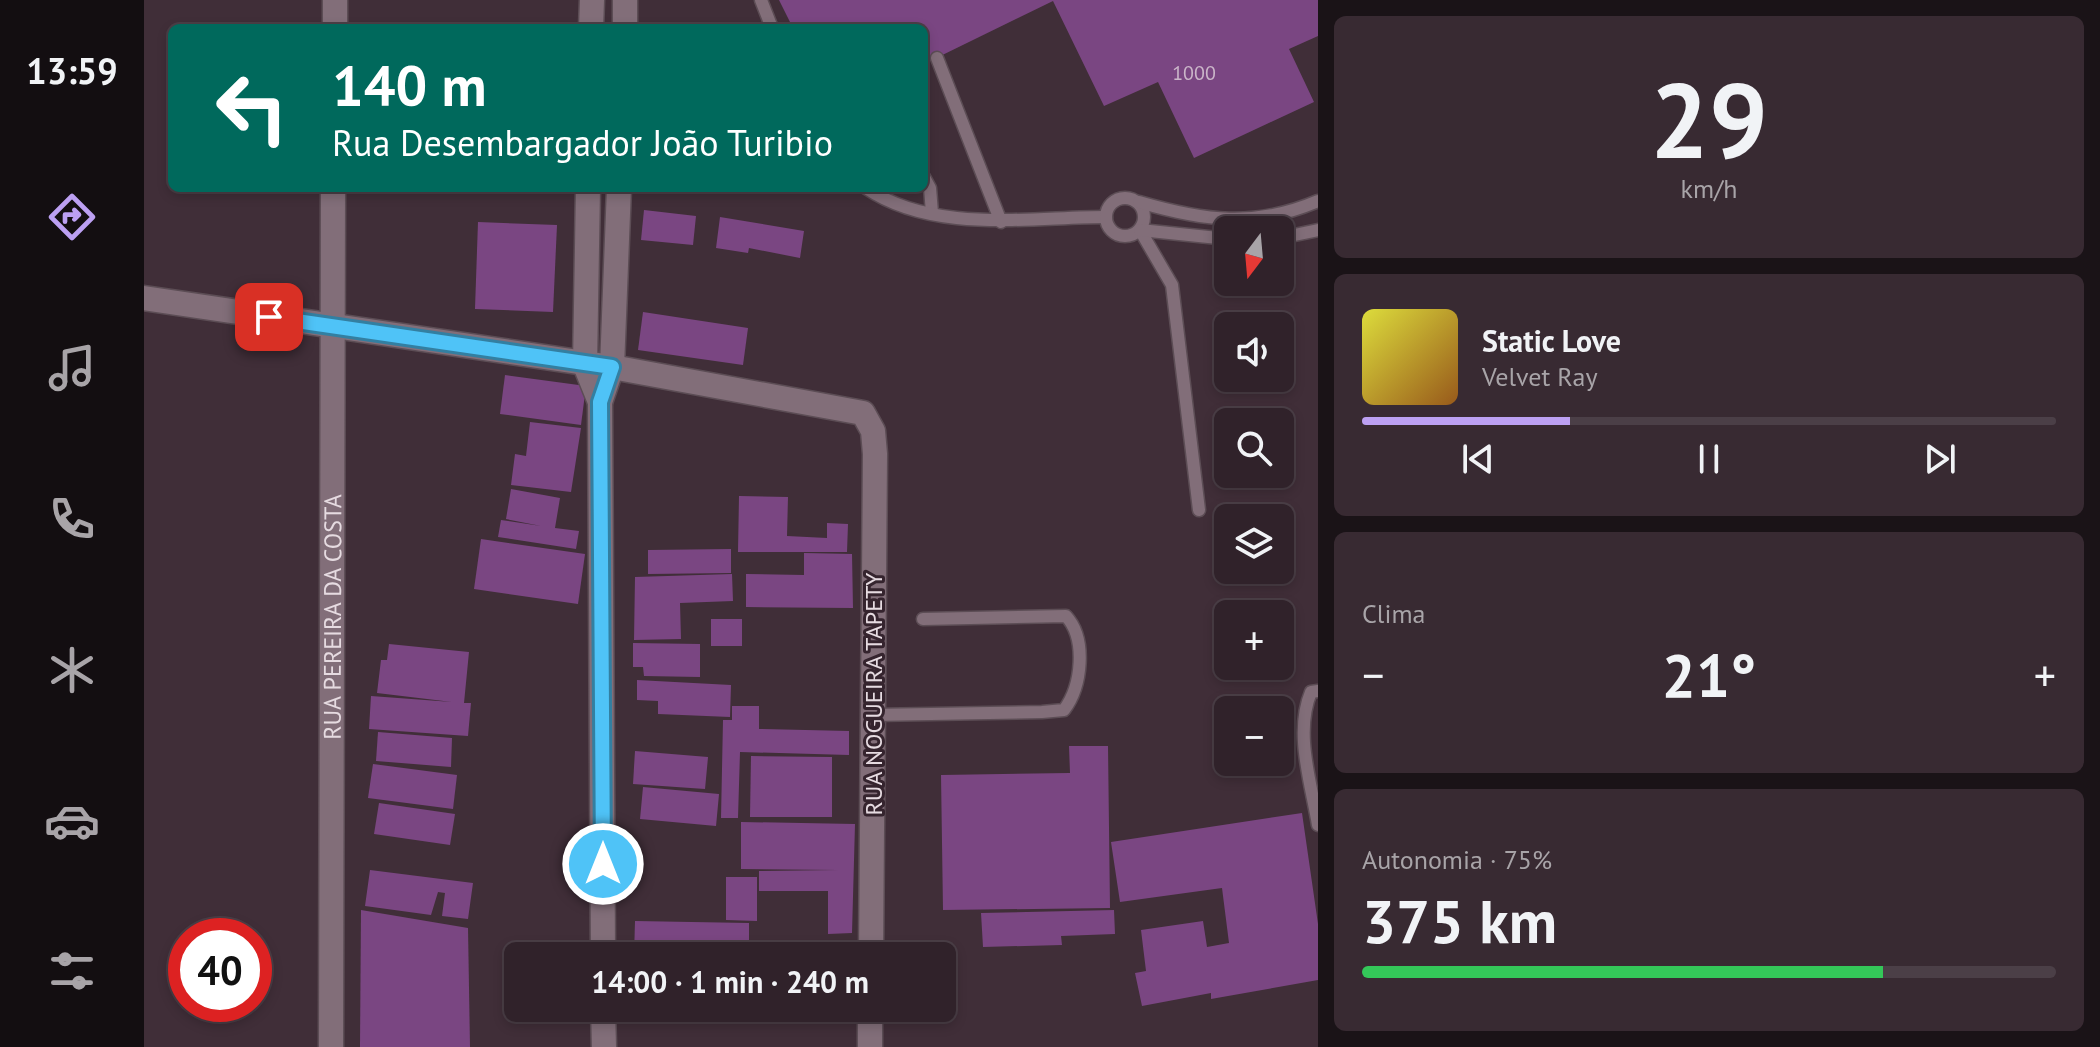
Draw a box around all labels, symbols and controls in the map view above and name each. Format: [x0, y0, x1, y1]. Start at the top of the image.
text: 13:59 [26, 47, 118, 94]
text: 140 m [332, 49, 487, 121]
text: 29 [1650, 52, 1768, 187]
icon: left [200, 56, 304, 160]
house number: 1000 [1172, 60, 1216, 86]
text: Rua Desembargador João Turibio [332, 119, 833, 166]
text: km/h [1681, 172, 1738, 205]
icon: directions [44, 189, 100, 245]
north arrow [1214, 216, 1294, 296]
map controls [1214, 216, 1294, 776]
pin [235, 283, 303, 351]
icon: arrive [247, 295, 291, 339]
button: sound [1214, 312, 1294, 392]
text: Static Love [1482, 321, 1621, 360]
icon: music [44, 340, 100, 396]
text: Velvet Ray [1482, 360, 1598, 393]
button: search [1214, 408, 1294, 488]
icon: previous [1456, 437, 1500, 481]
icon: pause [1687, 437, 1731, 481]
icon: next [1918, 437, 1962, 481]
icon: phone [44, 491, 100, 547]
street label: RUA PEREIRA DA COSTA [316, 494, 348, 740]
button: layers [1214, 504, 1294, 584]
street label: RUA NOGUEIRA TAPETY [858, 572, 889, 815]
text: Clima [1362, 597, 1425, 630]
button: + [1214, 600, 1294, 680]
text: 21° [1662, 636, 1756, 714]
icon: climate [44, 642, 100, 698]
text: − [1362, 646, 1384, 703]
text: + [2034, 646, 2056, 703]
button: − [1214, 696, 1294, 776]
icon: car [44, 793, 100, 849]
position arrow [561, 822, 645, 906]
text: Autonomia · 75% [1362, 843, 1552, 876]
text: 375 km [1362, 882, 1557, 960]
speed limit sign: 40 [168, 918, 272, 1022]
icon: filters [44, 943, 100, 999]
text: 14:00 · 1 min · 240 m [591, 962, 869, 1001]

